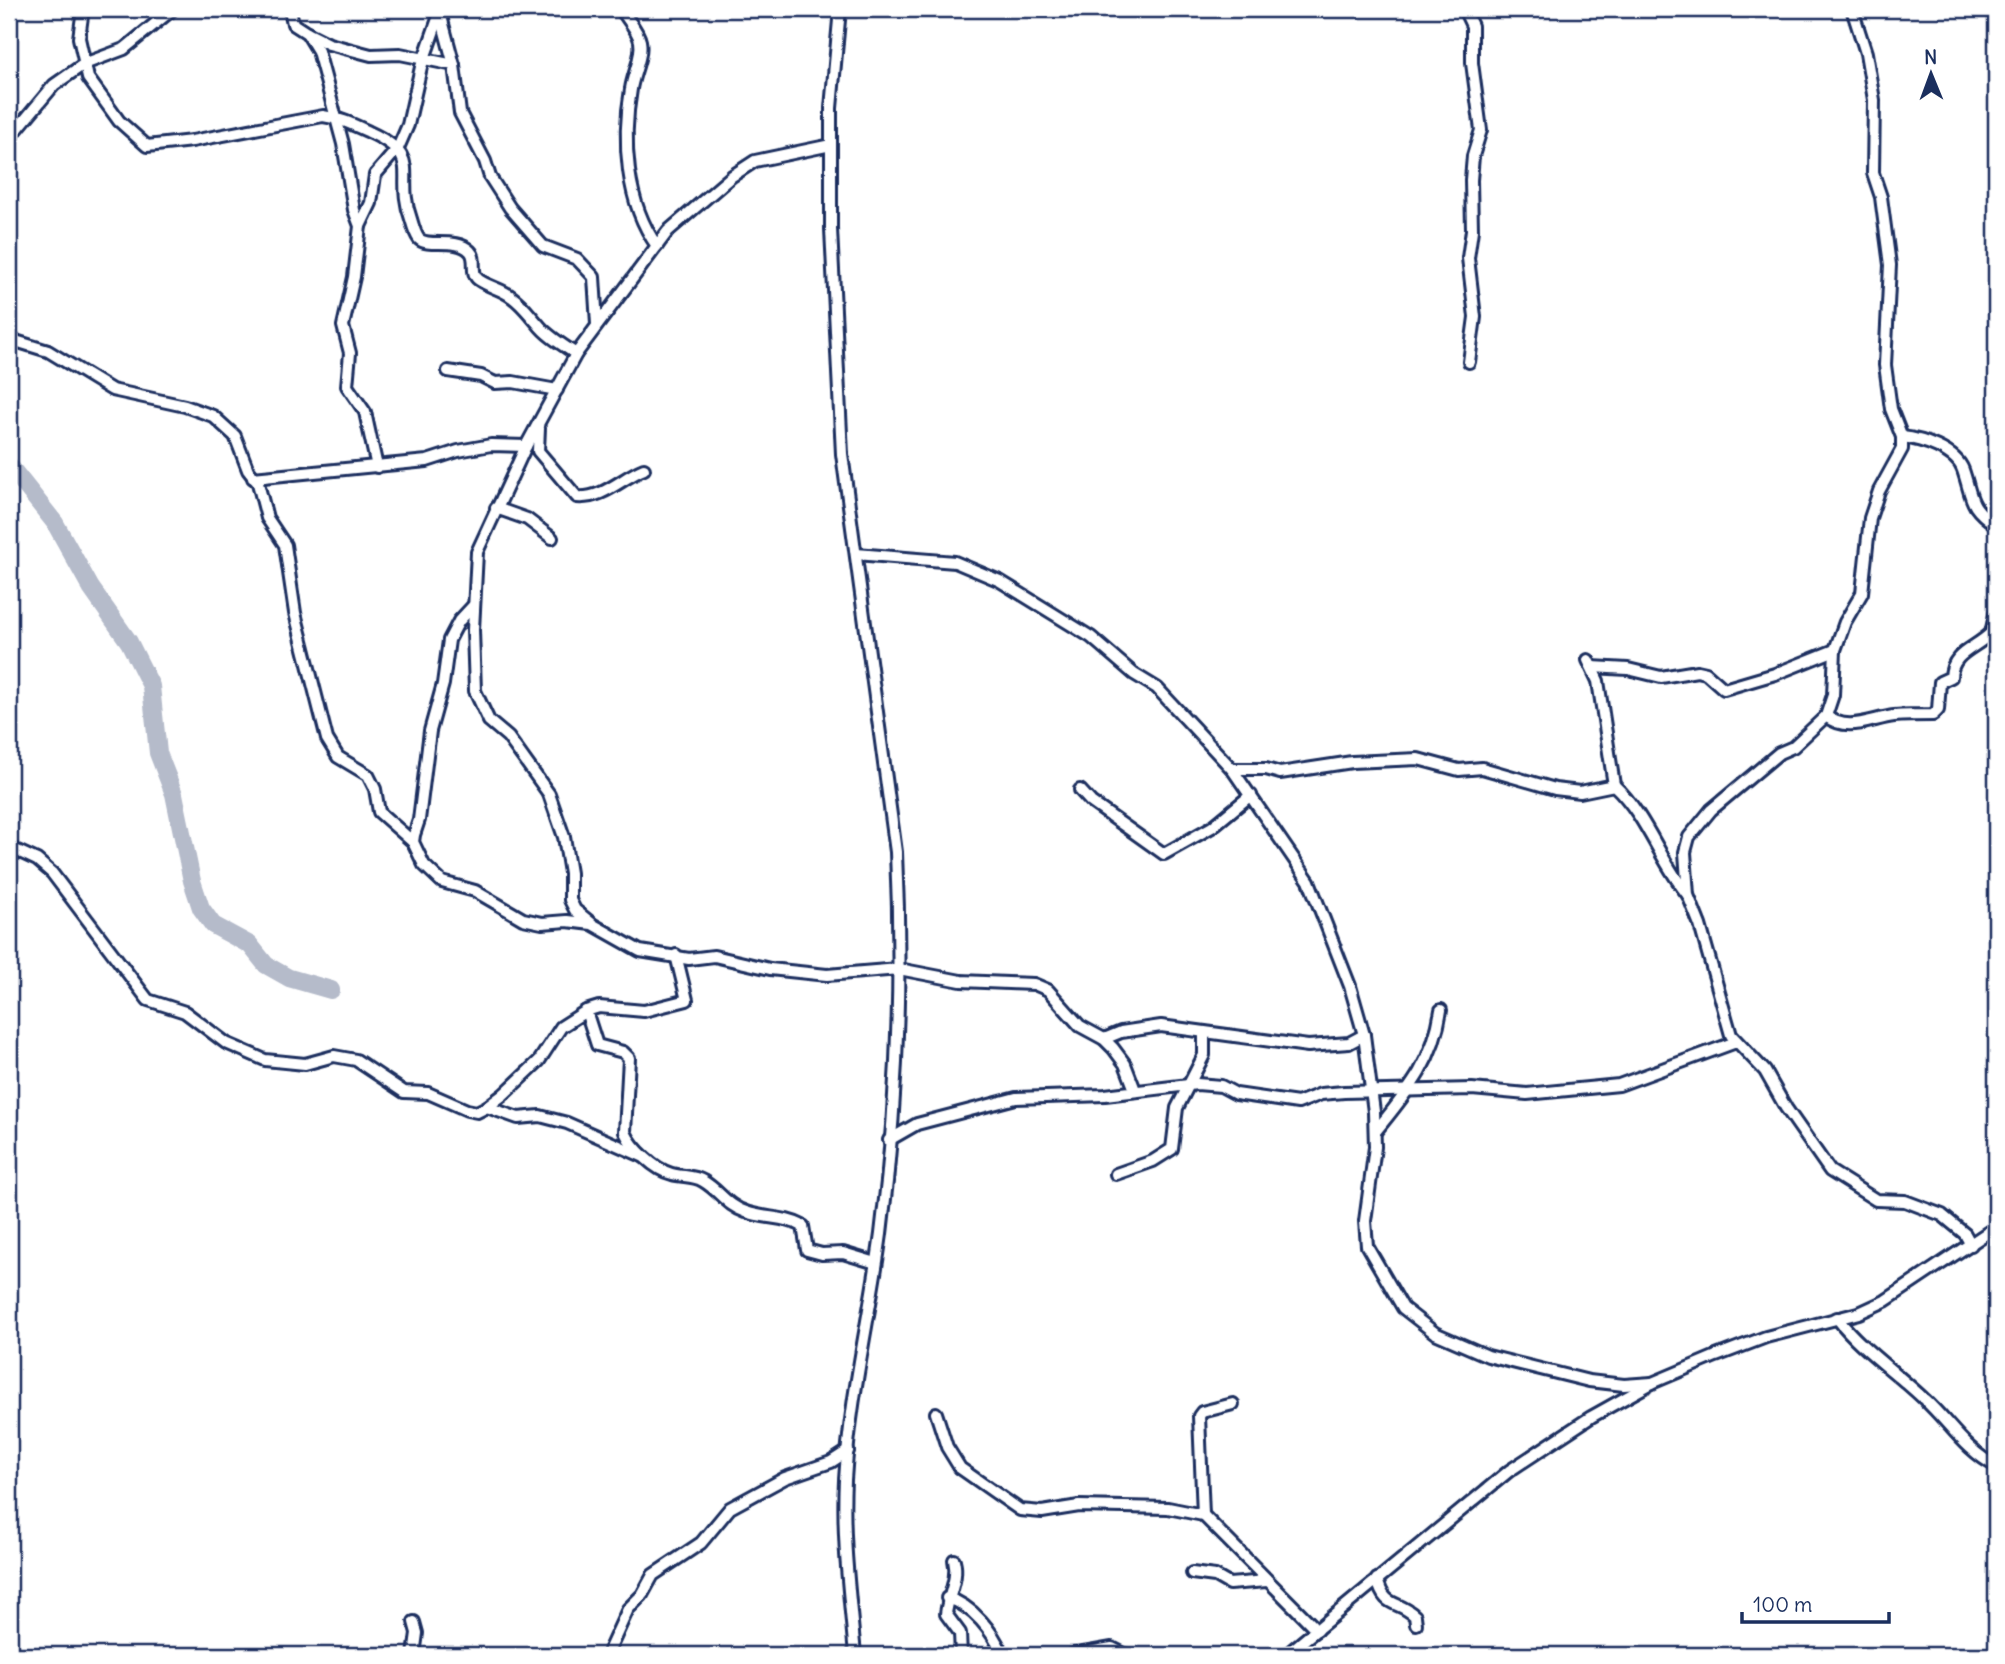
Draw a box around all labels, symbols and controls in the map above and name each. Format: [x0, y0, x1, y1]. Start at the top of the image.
north arrow [1896, 38, 1966, 108]
text: N [1924, 45, 1937, 69]
scale bar [1742, 1580, 1890, 1624]
text: 100 m [1753, 1591, 1812, 1618]

